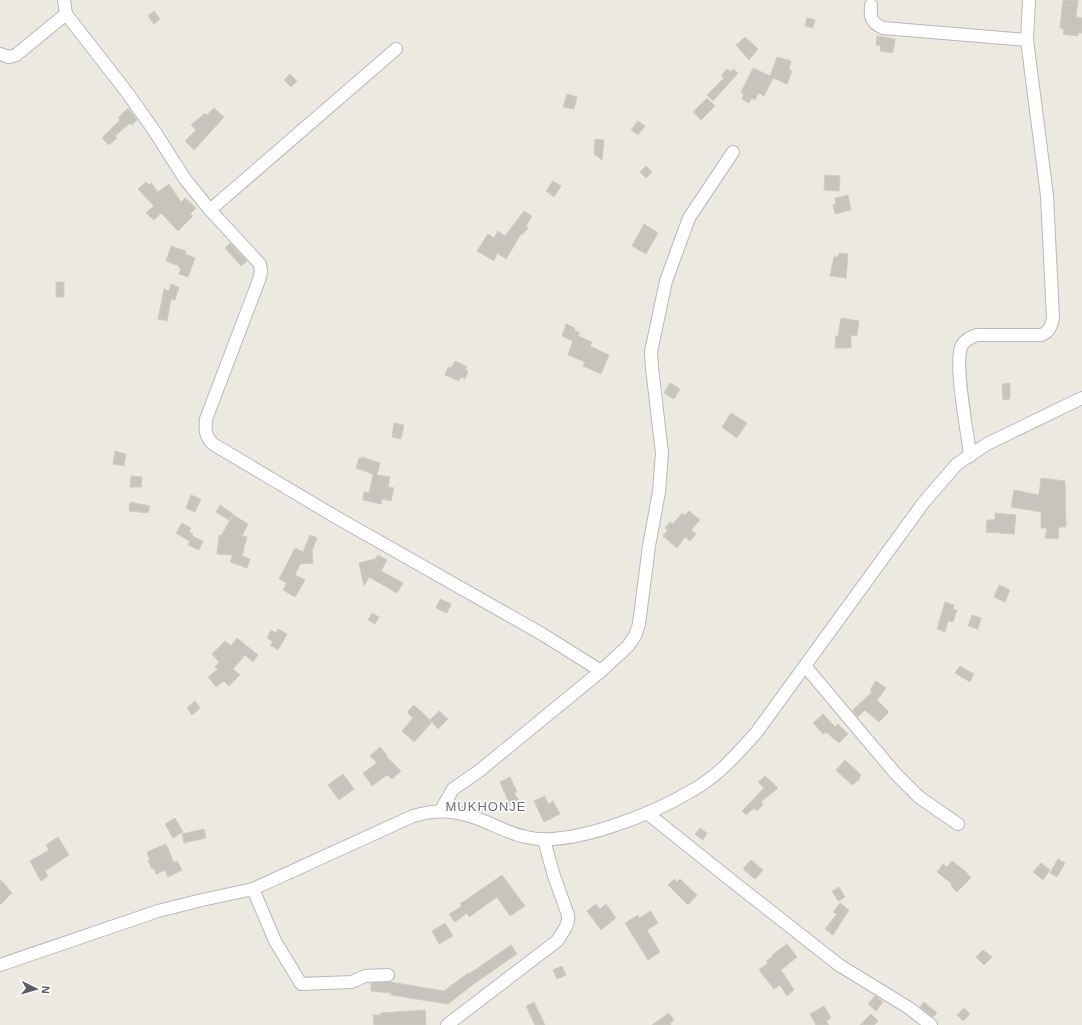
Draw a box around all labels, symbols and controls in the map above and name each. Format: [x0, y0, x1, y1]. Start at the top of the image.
district label: MUKHONJE [446, 799, 526, 814]
north arrow [16, 969, 56, 1009]
text: N [40, 985, 52, 994]

